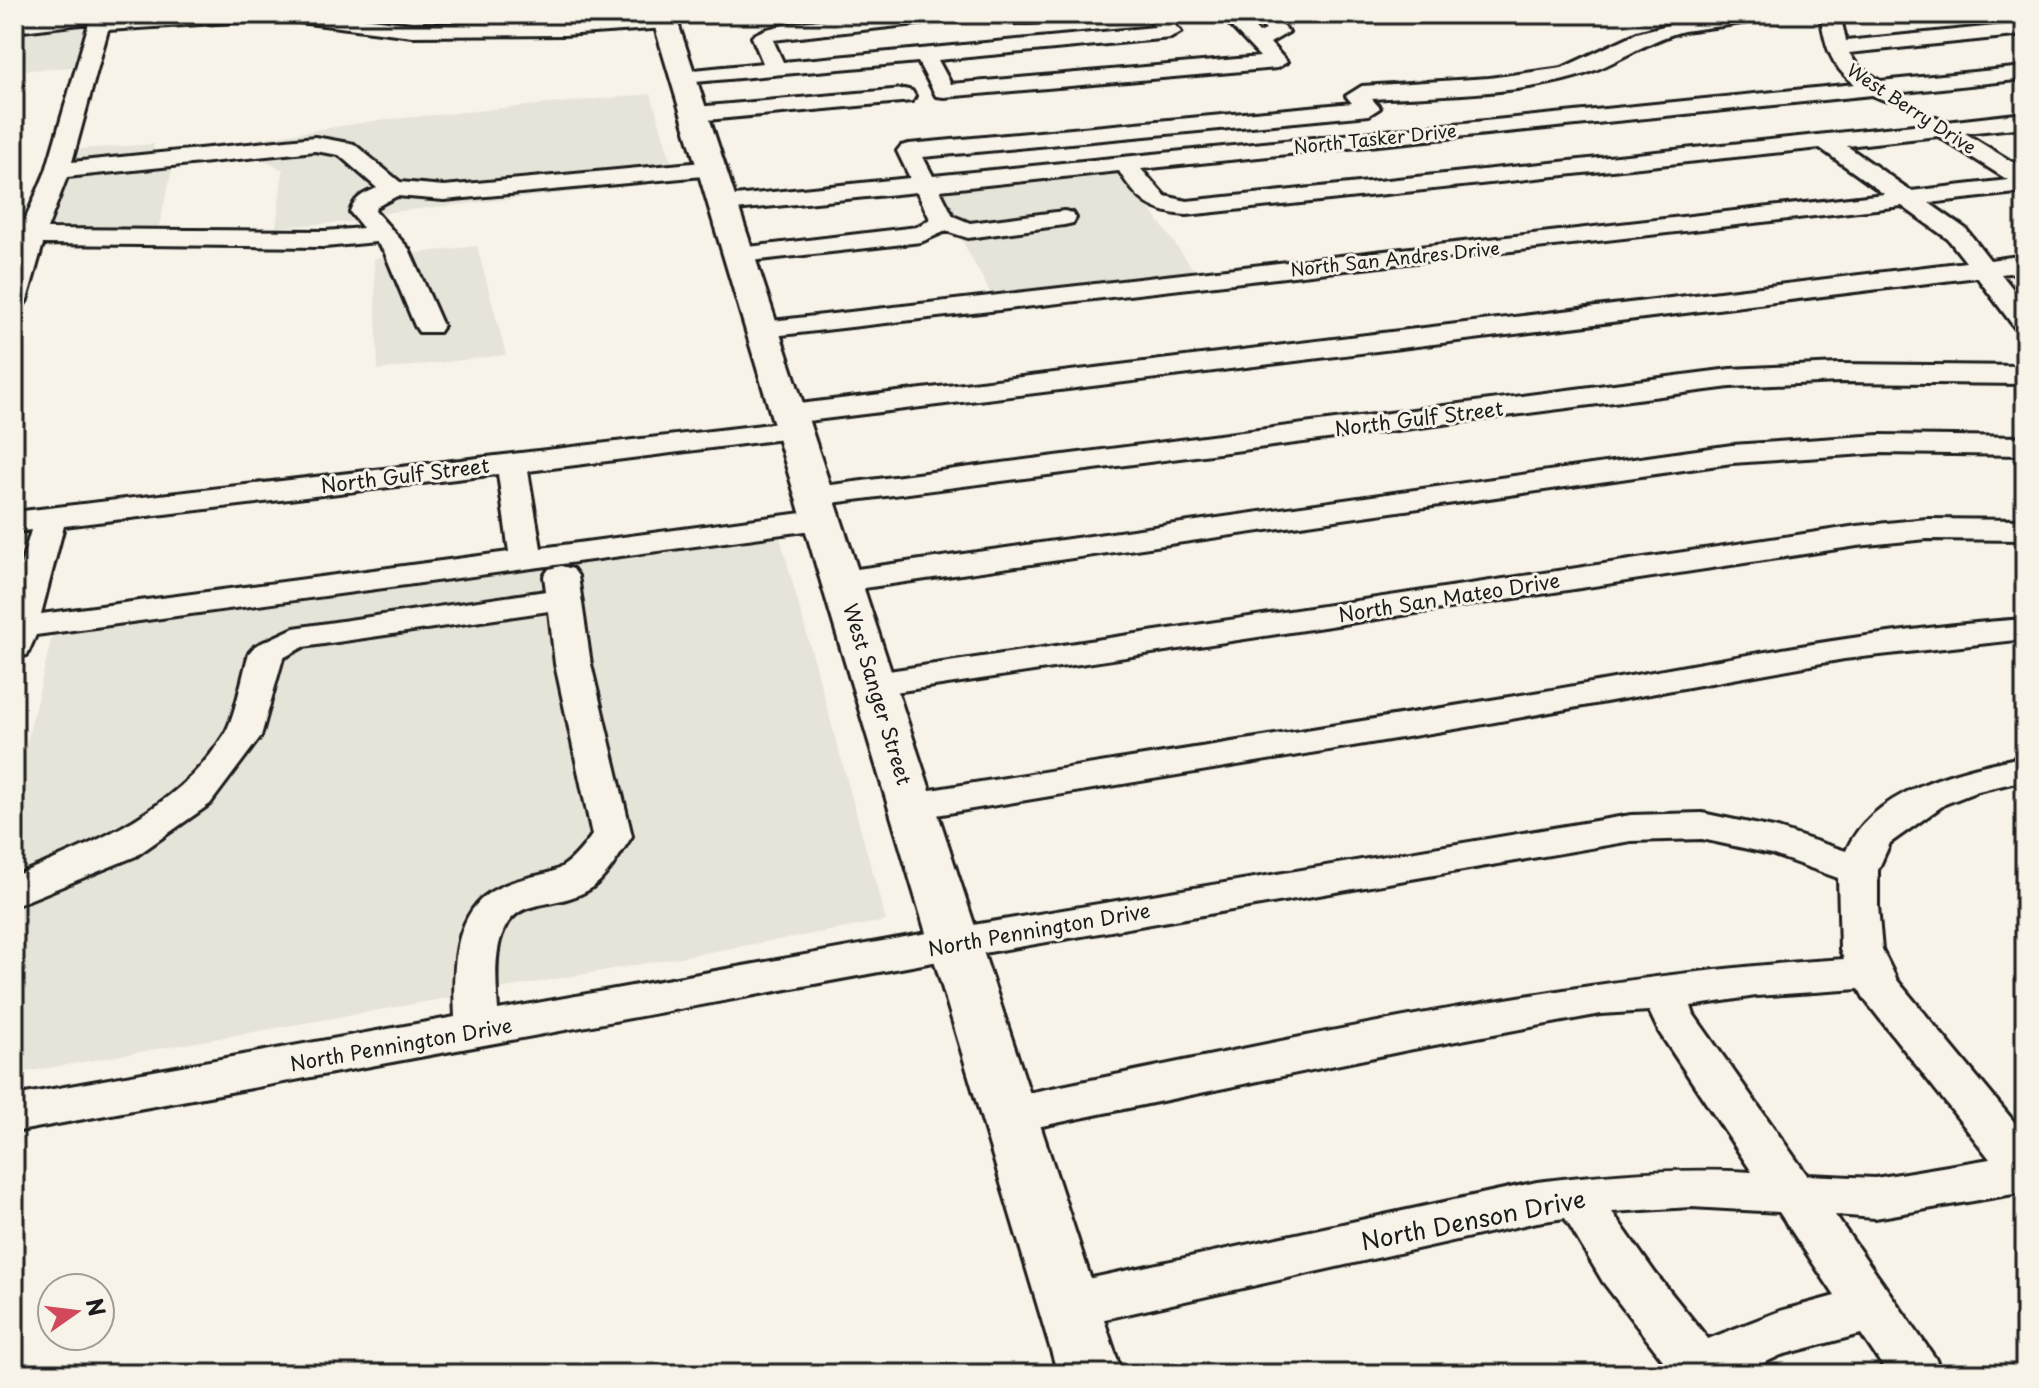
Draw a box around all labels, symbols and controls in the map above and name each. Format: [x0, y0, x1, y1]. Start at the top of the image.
street label: West Berry Drive [1842, 56, 1982, 160]
street label: North Tasker Drive [1292, 116, 1458, 160]
street label: North San Andres Drive [1289, 234, 1501, 282]
street label: North Gulf Street [1333, 393, 1505, 443]
street label: North Gulf Street [319, 450, 491, 500]
street label: North San Mateo Drive [1336, 565, 1562, 629]
street label: West Sanger Street [836, 599, 920, 789]
street label: North Pennington Drive [926, 895, 1152, 963]
street label: North Pennington Drive [288, 1010, 514, 1078]
street label: North Denson Drive [1358, 1180, 1588, 1258]
north arrow [36, 1272, 116, 1352]
text: N [79, 1294, 115, 1319]

